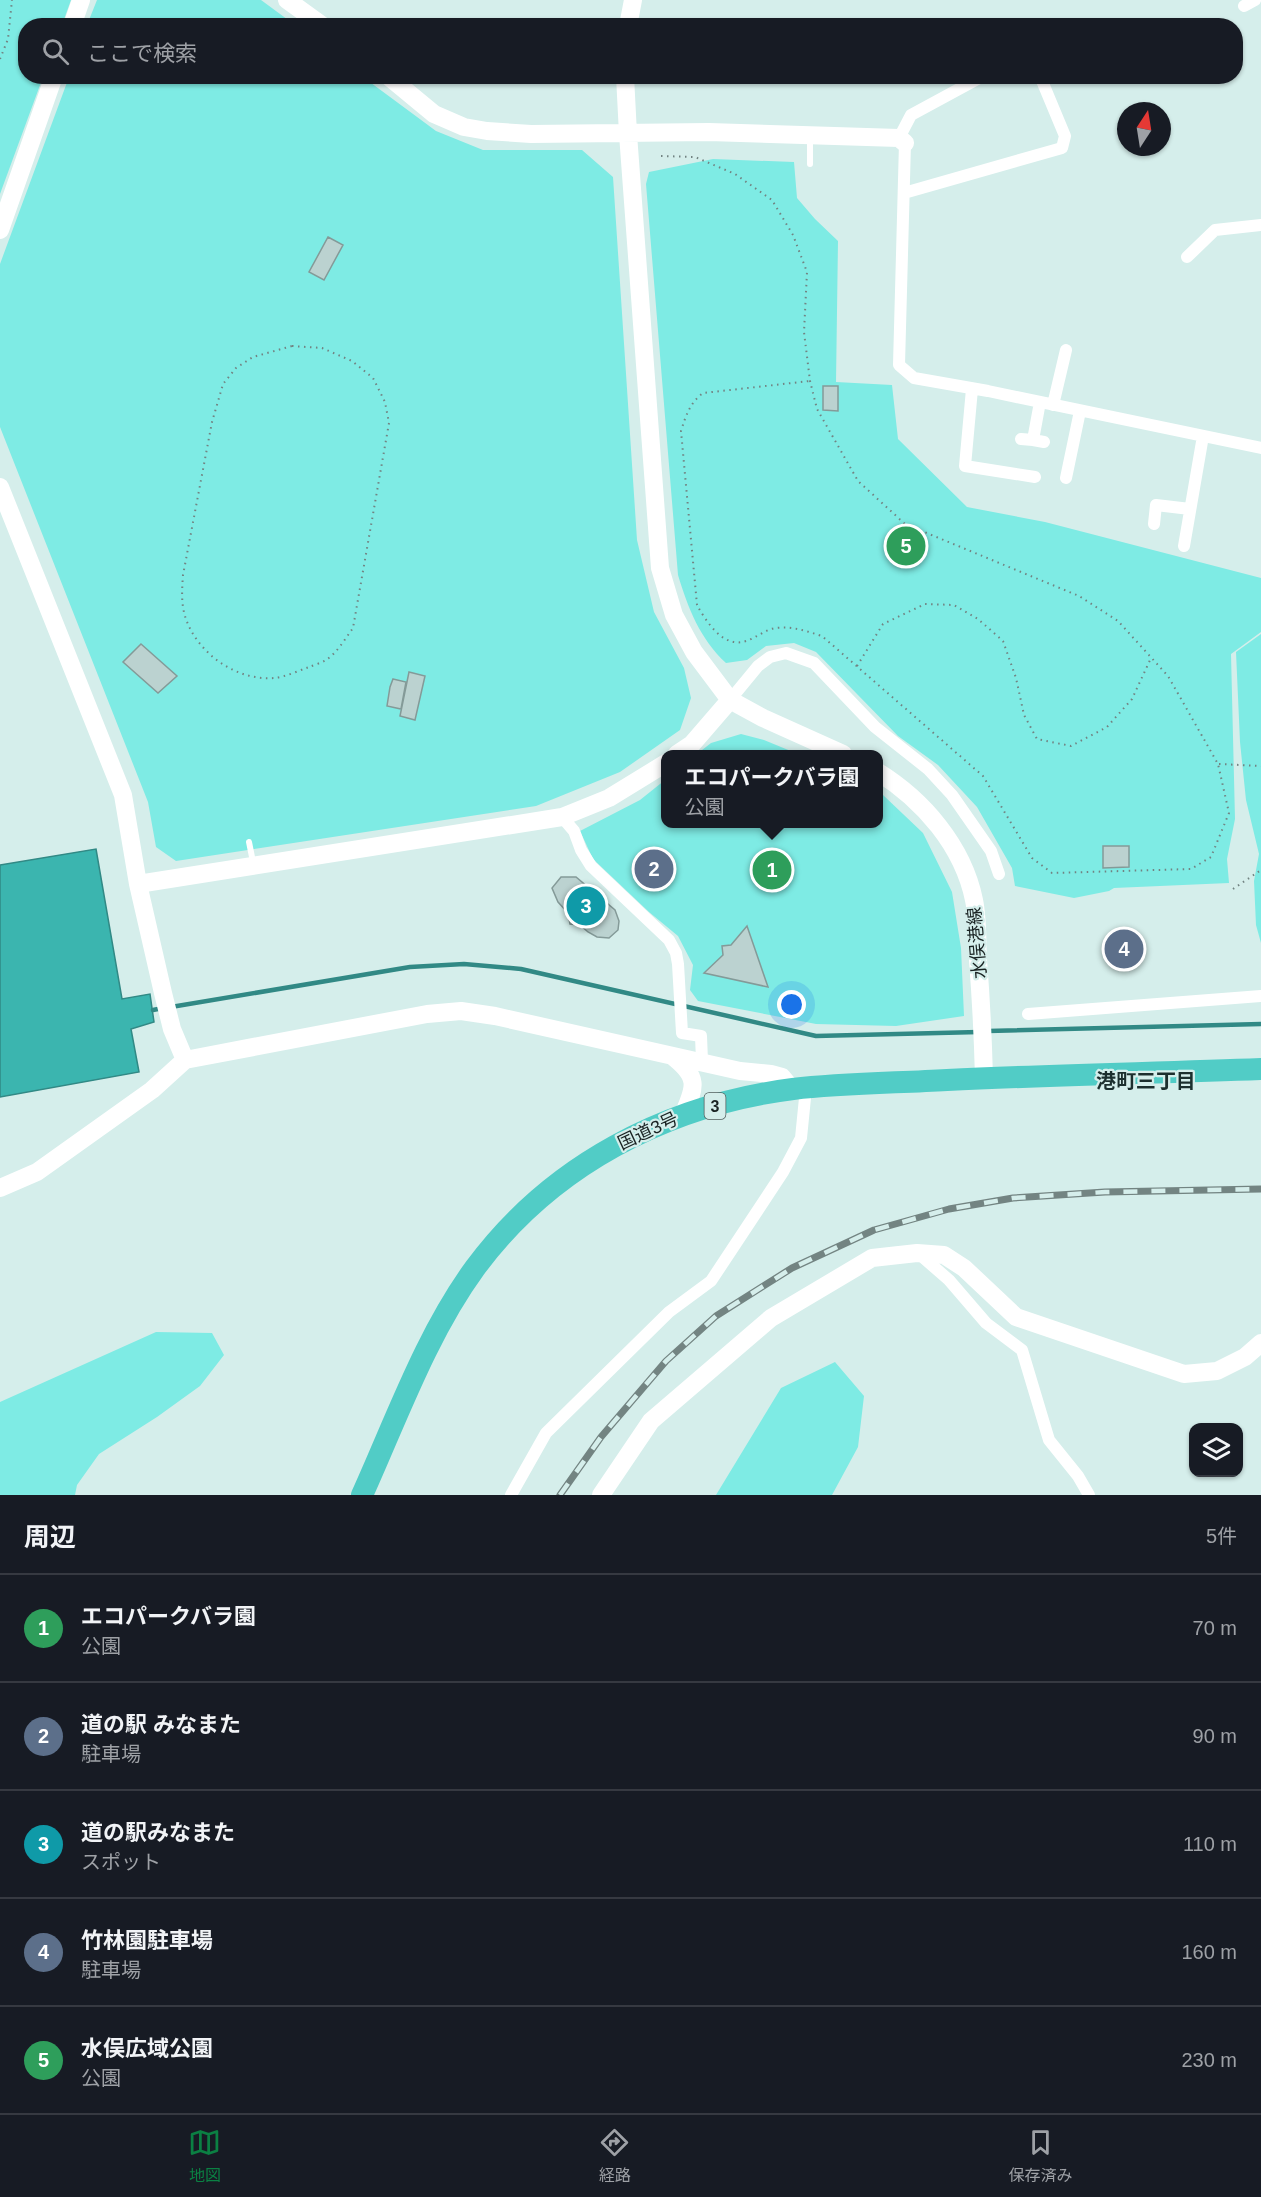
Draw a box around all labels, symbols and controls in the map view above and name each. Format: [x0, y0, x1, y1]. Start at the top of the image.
search box [18, 18, 1243, 84]
icon: search [39, 35, 72, 68]
text: ここで検索 [87, 41, 197, 66]
north arrow [1117, 102, 1171, 156]
pin: 5 [886, 524, 926, 568]
popup [661, 750, 883, 828]
text: エコパークバラ園 [685, 765, 859, 790]
text: 公園 [685, 796, 725, 818]
pin: 2 [634, 846, 674, 892]
pin: 1 [752, 848, 792, 892]
pin: 3 [566, 884, 606, 928]
street label: 水俣港線 [964, 906, 990, 980]
pin: 4 [1104, 926, 1144, 972]
your location [777, 990, 806, 1019]
district label: 港町三丁目 [1096, 1070, 1196, 1092]
road number: 3 [704, 1093, 726, 1119]
street label: 国道3号 [615, 1108, 681, 1154]
map controls [1189, 1423, 1243, 1477]
button: layers [1189, 1423, 1243, 1477]
text: 周辺 [24, 1522, 76, 1552]
text: 5件 [1206, 1525, 1237, 1547]
text: エコパークバラ園 [81, 1604, 256, 1629]
text: 1 [38, 1617, 49, 1639]
text: 70 m [1193, 1617, 1237, 1639]
text: 公園 [81, 1635, 121, 1657]
text: 道の駅 みなまた [81, 1712, 241, 1737]
text: 2 [38, 1725, 49, 1747]
text: 90 m [1193, 1725, 1237, 1747]
text: 駐車場 [81, 1743, 141, 1765]
text: 道の駅みなまた [81, 1820, 235, 1845]
text: 3 [38, 1833, 49, 1855]
text: 110 m [1183, 1833, 1237, 1855]
text: スポット [81, 1851, 161, 1873]
text: 竹林園駐車場 [81, 1928, 213, 1953]
text: 4 [38, 1941, 49, 1963]
text: 160 m [1181, 1941, 1237, 1963]
text: 駐車場 [81, 1959, 141, 1981]
text: 水俣広域公園 [81, 2036, 213, 2061]
text: 5 [38, 2049, 49, 2071]
text: 230 m [1181, 2049, 1237, 2071]
text: 公園 [81, 2067, 121, 2089]
tab: 地図 [188, 2126, 221, 2186]
tab: 経路 [598, 2126, 631, 2186]
tab: 保存済み [1008, 2126, 1072, 2186]

